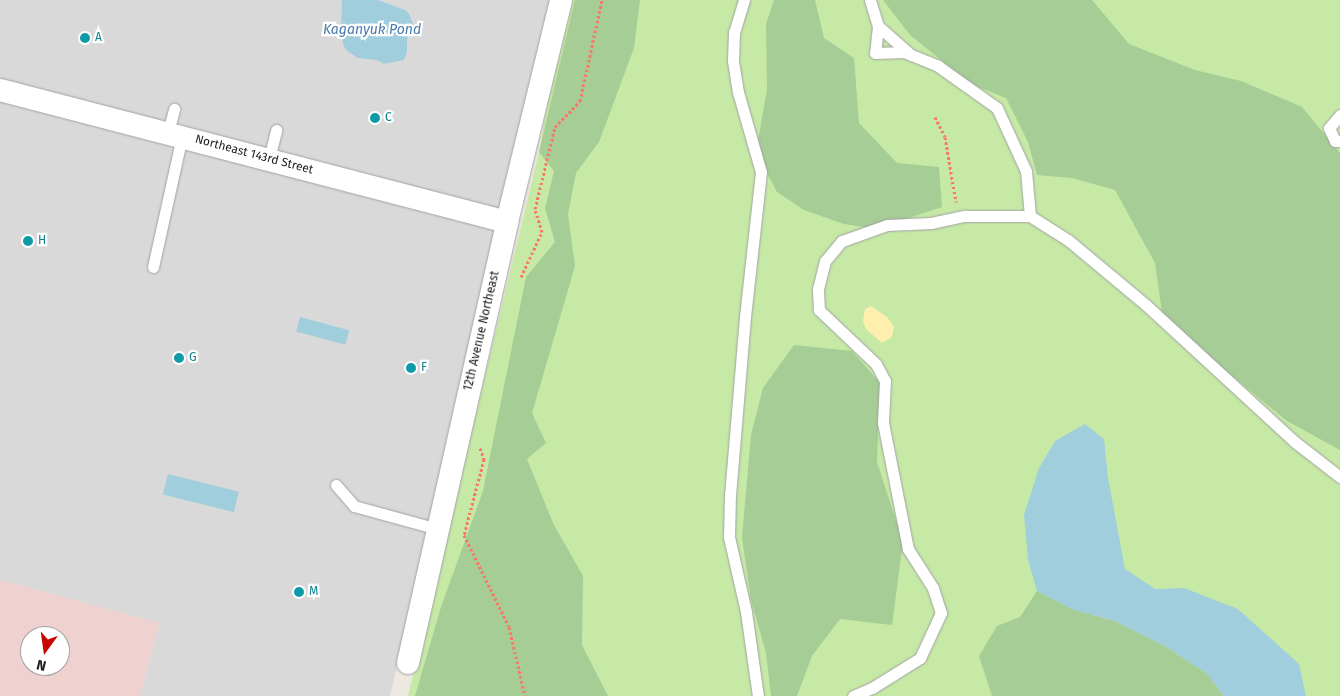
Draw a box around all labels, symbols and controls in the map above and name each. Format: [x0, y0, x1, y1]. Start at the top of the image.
water label: Kaganyuk Pond [323, 22, 421, 38]
place label: A [95, 31, 102, 45]
marker: A [79, 32, 91, 44]
place label: C [385, 111, 392, 125]
marker: C [369, 112, 381, 124]
street label: Northeast 143rd Street [193, 132, 315, 178]
place label: H [38, 234, 46, 248]
marker: H [22, 235, 34, 247]
street label: 12th Avenue Northeast [461, 270, 503, 392]
place label: G [189, 351, 197, 365]
marker: G [173, 352, 185, 364]
place label: F [421, 361, 427, 375]
marker: F [405, 362, 417, 374]
place label: M [309, 585, 318, 599]
marker: M [293, 586, 305, 598]
north arrow [20, 626, 70, 676]
text: N [35, 656, 48, 674]

